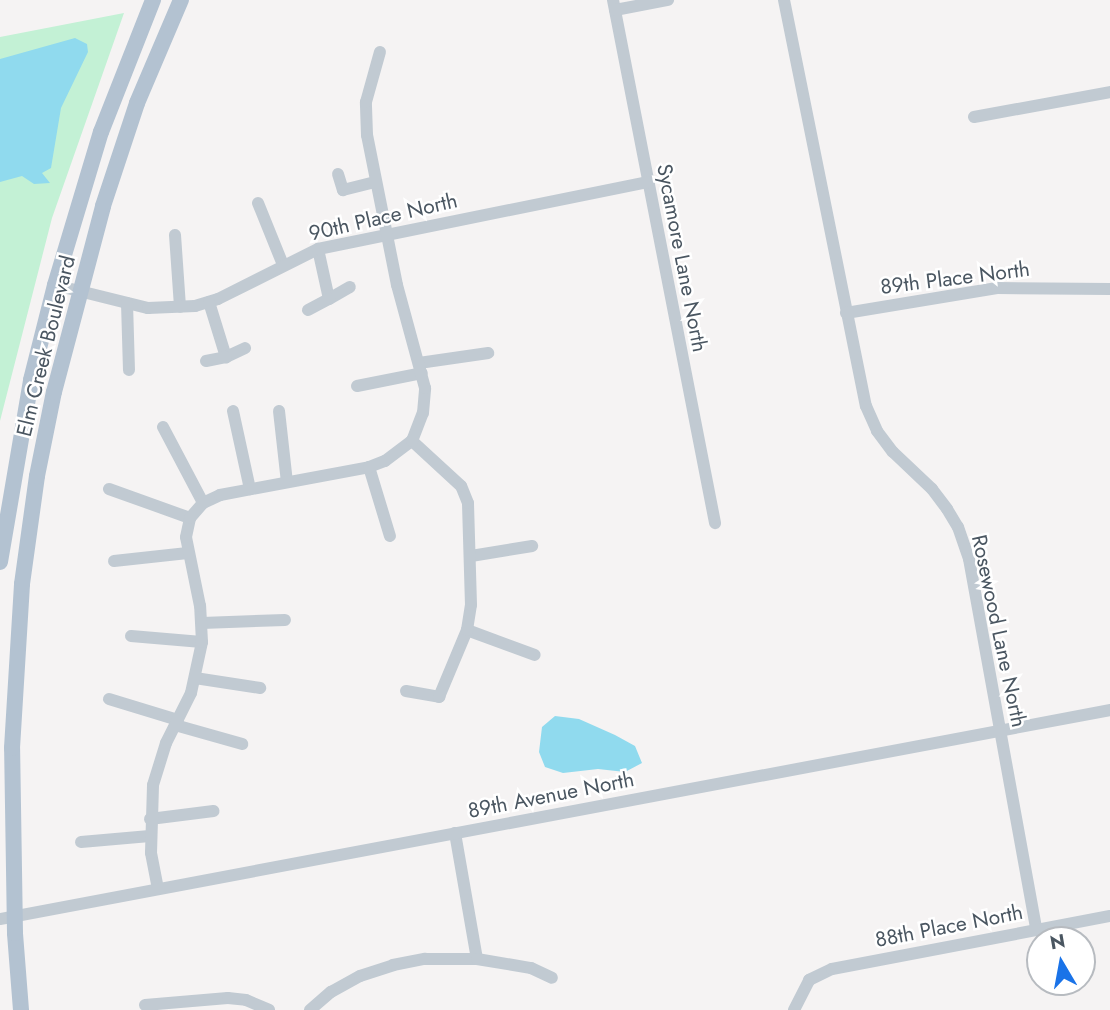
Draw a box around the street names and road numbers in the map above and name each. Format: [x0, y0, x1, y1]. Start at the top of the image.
street label: Sycamore Lane North [651, 162, 713, 354]
street label: 90th Place North [306, 188, 460, 246]
street label: Elm Creek Boulevard [11, 253, 81, 439]
street label: 89th Place North [879, 256, 1031, 300]
street label: Rosewood Lane North [966, 532, 1032, 730]
street label: 89th Avenue North [466, 767, 636, 823]
street label: 88th Place North [873, 899, 1025, 953]

